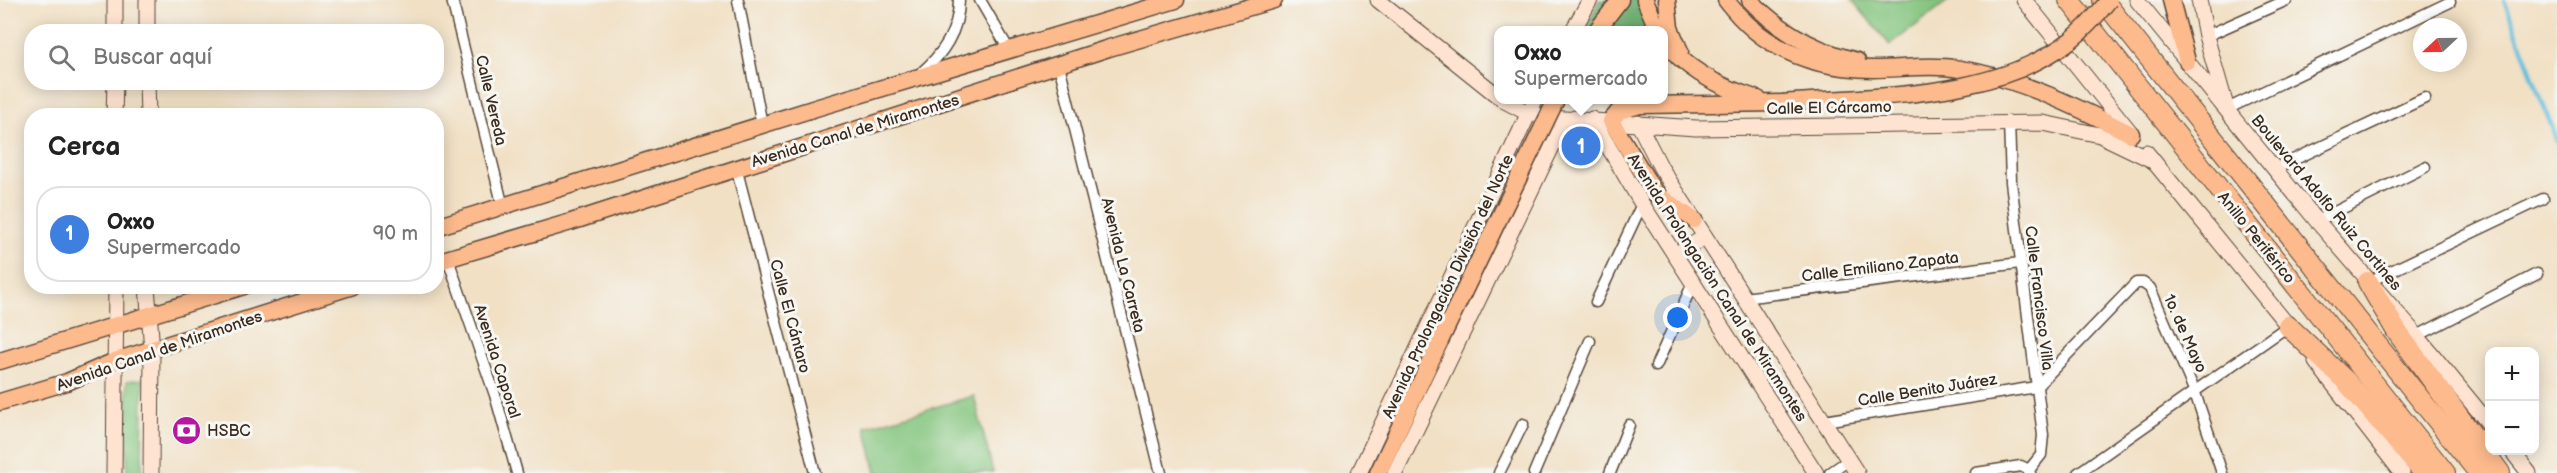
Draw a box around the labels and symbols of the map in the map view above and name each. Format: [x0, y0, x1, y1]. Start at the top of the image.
north arrow [2413, 18, 2467, 72]
street label: Calle Vereda [471, 53, 510, 147]
street label: Avenida Canal de Miramontes [749, 91, 962, 172]
street label: Calle El Cárcamo [1766, 98, 1892, 119]
street label: Boulevard Adolfo Ruiz Cortines [2247, 111, 2405, 295]
pin: 1 [1562, 124, 1600, 168]
street label: Avenida Prolongación Canal de Miramontes [1623, 150, 1811, 425]
street label: Avenida Prolongación División del Norte [1379, 151, 1518, 422]
street label: Anillo Periférico [2213, 188, 2299, 288]
street label: Avenida La Carreta [1097, 196, 1149, 335]
street label: Calle Francisco Villa [2020, 225, 2057, 372]
street label: Calle Emiliano Zapata [1800, 248, 1960, 287]
street label: Calle El Cántaro [765, 257, 814, 375]
street label: 1o. de Mayo [2159, 291, 2210, 376]
street label: Avenida Caporal [469, 302, 524, 421]
your location [1663, 303, 1692, 332]
street label: Avenida Canal de Miramontes [54, 307, 265, 396]
street label: Calle Benito Juárez [1856, 370, 1998, 411]
bank icon: HSBC [170, 414, 202, 446]
place label: HSBC [207, 422, 251, 441]

